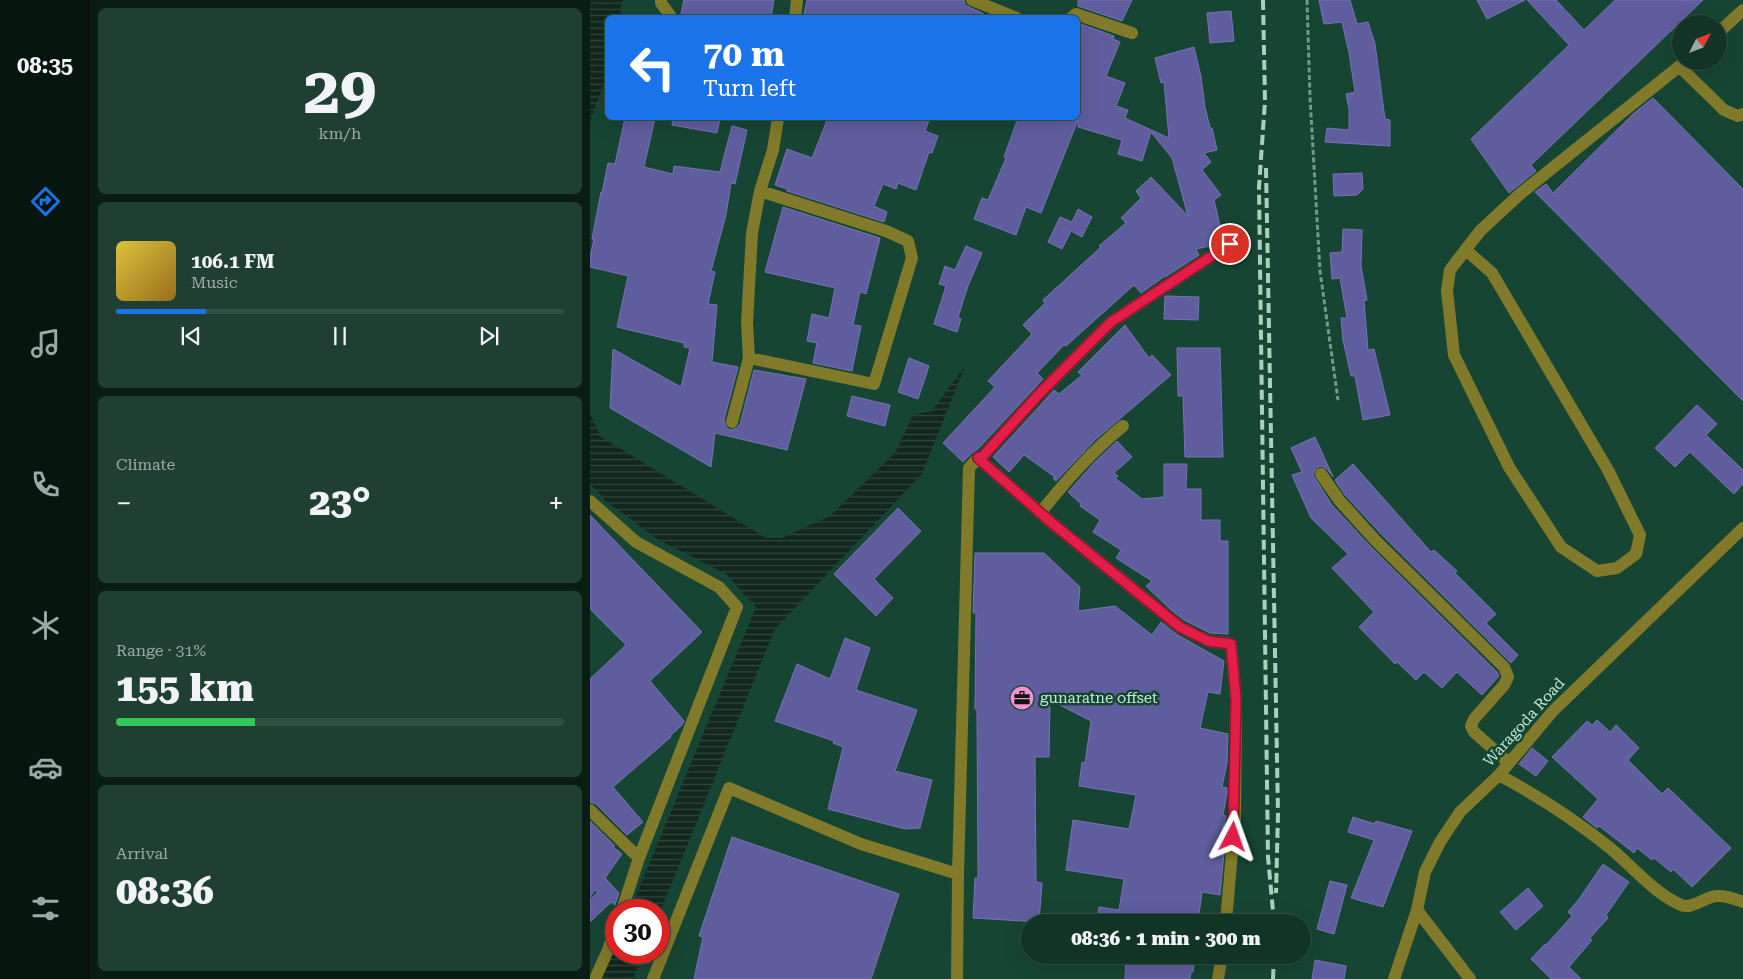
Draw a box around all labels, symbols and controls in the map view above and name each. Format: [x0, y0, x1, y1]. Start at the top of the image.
north arrow [1672, 15, 1728, 70]
map controls [1672, 15, 1727, 70]
text: 70 m [703, 34, 785, 75]
icon: left [620, 35, 685, 100]
text: 08:35 [17, 53, 73, 78]
text: 29 [304, 53, 376, 129]
text: Turn left [703, 76, 796, 101]
text: km/h [319, 124, 361, 143]
icon: directions [28, 184, 63, 219]
pin [1209, 223, 1251, 265]
icon: arrive [1216, 230, 1244, 258]
text: 106.1 FM [191, 250, 274, 273]
text: Music [191, 273, 238, 292]
icon: previous [177, 322, 205, 350]
icon: pause [326, 322, 354, 350]
icon: next [475, 322, 503, 350]
icon: music [28, 326, 63, 361]
text: Climate [116, 455, 175, 474]
icon: phone [28, 467, 63, 502]
text: 23° [309, 480, 371, 524]
text: − [116, 487, 132, 520]
text: + [548, 487, 564, 520]
icon: climate [28, 608, 63, 643]
text: Range · 31% [116, 641, 206, 660]
text: 155 km [116, 666, 254, 710]
street label: Waragoda Road [1480, 674, 1569, 770]
office icon: gunaratne offset [1009, 685, 1035, 711]
place label: gunaratne offset [1040, 689, 1158, 707]
icon: car [28, 750, 63, 785]
position arrow [1206, 810, 1258, 862]
text: Arrival [116, 844, 168, 863]
text: 08:36 [116, 869, 214, 913]
icon: filters [28, 891, 63, 926]
speed limit sign: 30 [605, 899, 670, 964]
text: 08:36 · 1 min · 300 m [1071, 927, 1261, 950]

